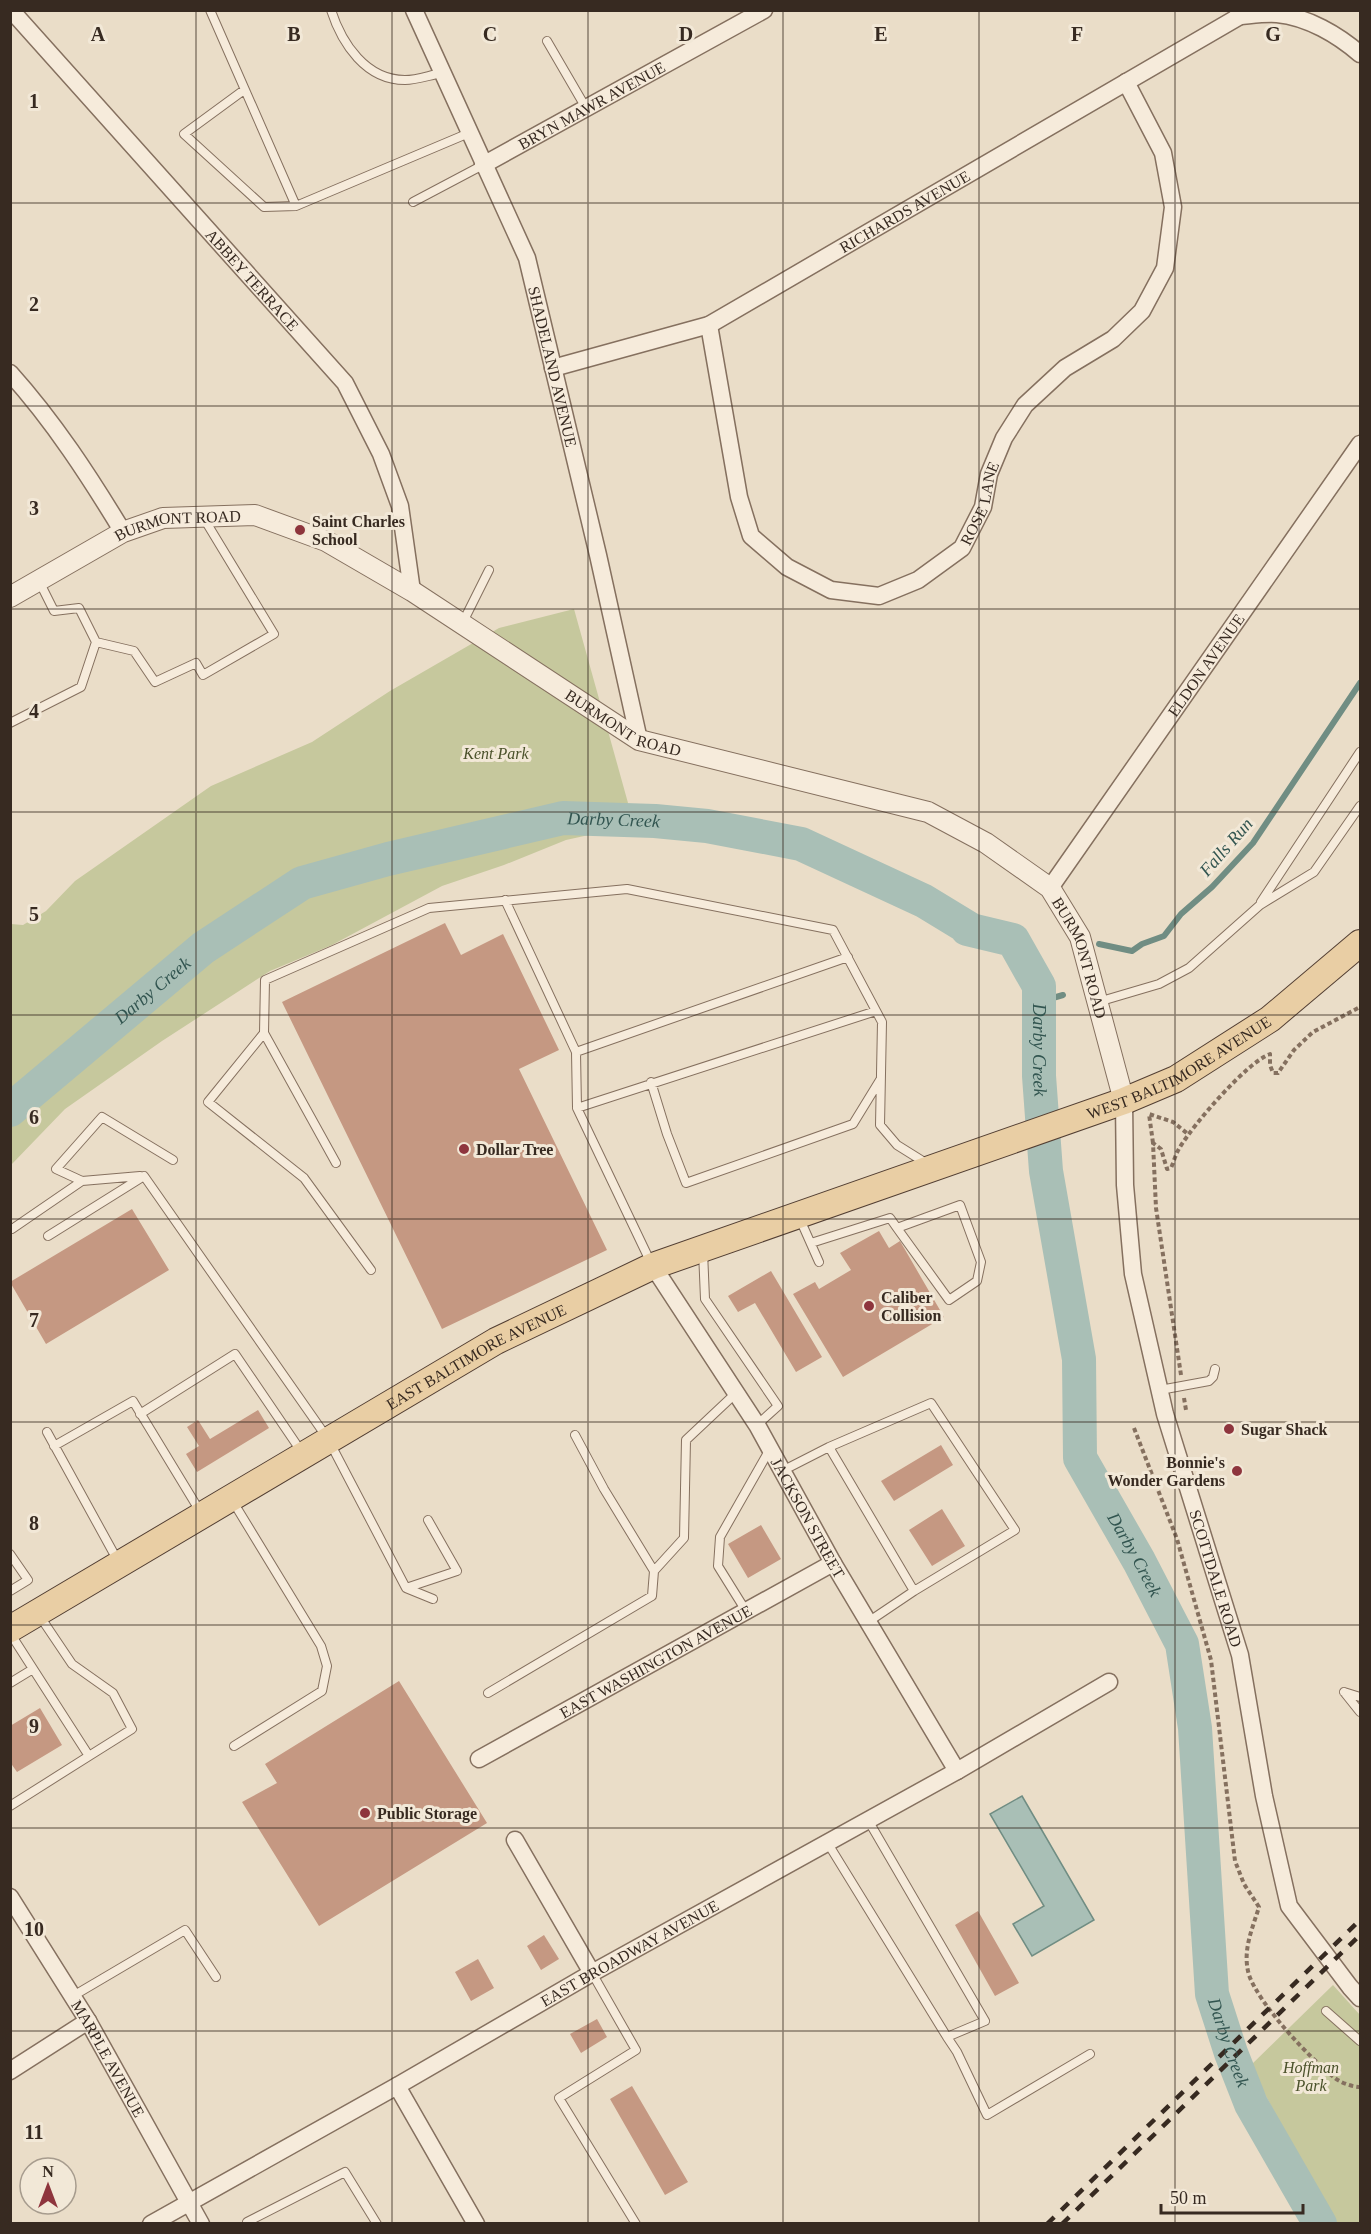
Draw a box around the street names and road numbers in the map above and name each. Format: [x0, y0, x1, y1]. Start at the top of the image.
street label: BRYN MAWR AVENUE [516, 58, 668, 153]
street label: RICHARDS AVENUE [837, 167, 973, 256]
street label: ABBEY TERRACE [202, 226, 302, 334]
street label: SHADELAND AVENUE [525, 284, 580, 449]
street label: ROSE LANE [957, 459, 1002, 548]
street label: BURMONT ROAD [111, 507, 241, 544]
street label: ELDON AVENUE [1164, 611, 1248, 720]
street label: BURMONT ROAD [562, 686, 683, 759]
street label: BURMONT ROAD [1049, 894, 1109, 1020]
street label: WEST BALTIMORE AVENUE [1085, 1013, 1274, 1122]
street label: EAST BALTIMORE AVENUE [383, 1301, 569, 1413]
street label: JACKSON STREET [768, 1455, 848, 1581]
street label: SCOTTDALE ROAD [1186, 1508, 1245, 1649]
street label: EAST WASHINGTON AVENUE [557, 1602, 755, 1722]
street label: EAST BROADWAY AVENUE [538, 1897, 722, 2010]
street label: MARPLE AVENUE [68, 1997, 148, 2120]

